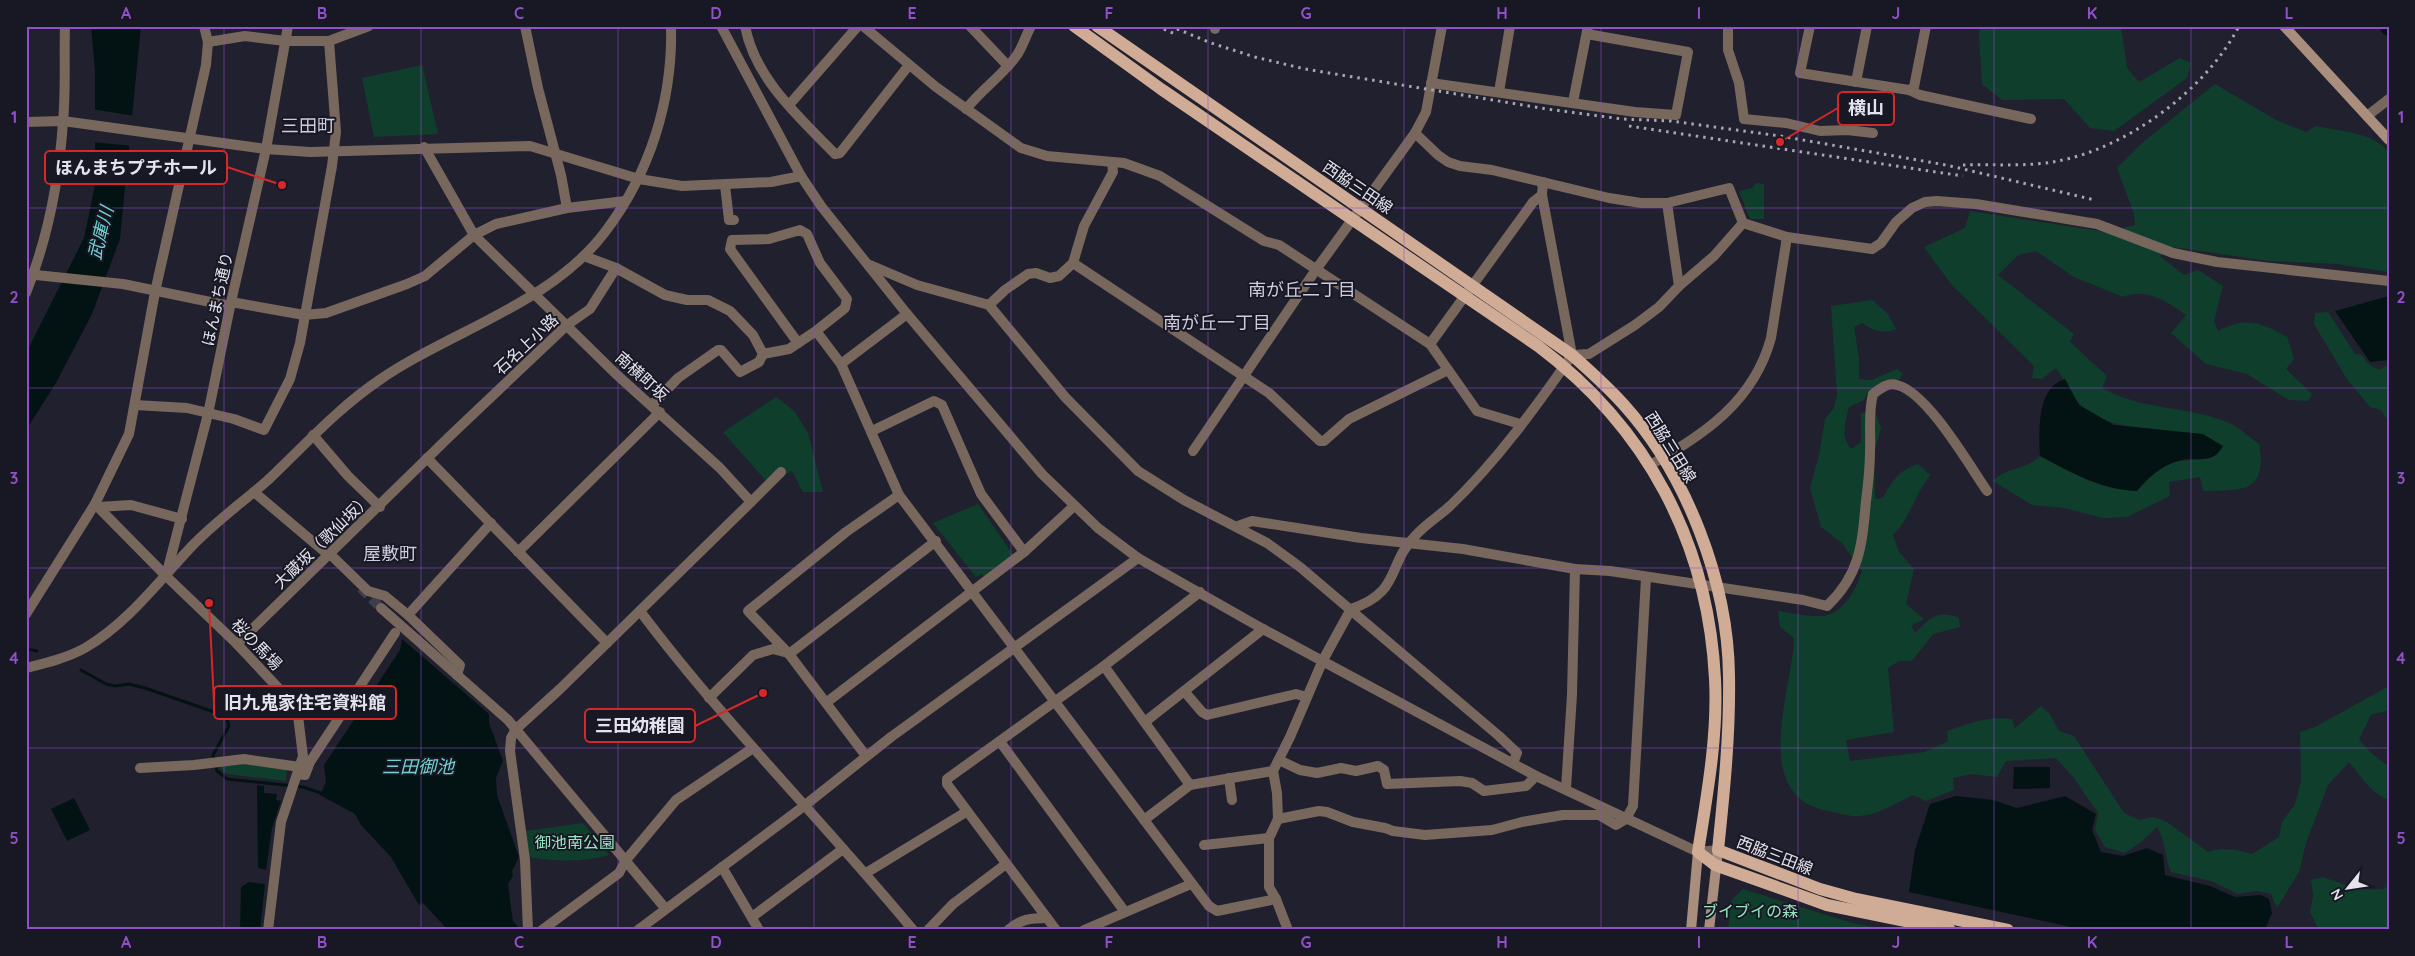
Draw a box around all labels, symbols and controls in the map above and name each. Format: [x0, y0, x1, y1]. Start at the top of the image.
text: A [121, 3, 132, 23]
text: B [317, 3, 327, 23]
text: C [514, 3, 524, 23]
text: D [710, 3, 722, 23]
text: E [907, 3, 917, 23]
text: F [1105, 3, 1114, 23]
text: G [1300, 3, 1312, 23]
text: H [1496, 3, 1508, 23]
text: I [1697, 3, 1701, 23]
text: J [1892, 3, 1900, 23]
text: K [2087, 3, 2097, 23]
text: L [2285, 3, 2294, 23]
callout: 横山 [1838, 92, 1894, 125]
text: 横山 [1848, 96, 1884, 119]
text: 1 [11, 107, 17, 127]
text: 1 [2398, 107, 2404, 127]
district label: 三田町 [281, 114, 335, 137]
callout: ほんまちプチホール [45, 151, 227, 184]
text: ほんまちプチホール [55, 156, 217, 179]
street label: 西脇三田線 [1319, 156, 1397, 218]
water label: 武庫川 [83, 202, 119, 262]
street label: ほんまち通り [197, 250, 237, 348]
district label: 南が丘二丁目 [1248, 278, 1356, 301]
text: 2 [9, 287, 19, 307]
text: 2 [2396, 287, 2406, 307]
street label: 石名上小路 [490, 309, 562, 379]
district label: 南が丘一丁目 [1163, 311, 1271, 334]
street label: 南横町坂 [612, 347, 672, 405]
street label: 西脇三田線 [1641, 408, 1701, 486]
text: 3 [10, 468, 18, 488]
text: 3 [2397, 468, 2405, 488]
street label: 大蔵坂（歌仙坂） [269, 489, 375, 593]
district label: 屋敷町 [363, 542, 417, 565]
street label: 桜の馬場 [228, 614, 286, 674]
text: 4 [9, 648, 19, 668]
text: 4 [2396, 648, 2406, 668]
callout: 旧九鬼家住宅資料館 [214, 686, 396, 719]
text: 旧九鬼家住宅資料館 [224, 691, 386, 714]
callout: 三田幼稚園 [585, 709, 695, 742]
text: 三田幼稚園 [595, 714, 685, 737]
water label: 三田御池 [382, 755, 456, 778]
text: 5 [9, 828, 19, 848]
text: 5 [2396, 828, 2406, 848]
street label: 西脇三田線 [1734, 831, 1816, 879]
park label: 御池南公園 [535, 832, 615, 852]
north arrow [2322, 864, 2372, 914]
text: N [2326, 886, 2347, 903]
park label: ブイブイの森 [1702, 901, 1798, 921]
text: A [121, 932, 132, 952]
text: B [317, 932, 327, 952]
text: C [514, 932, 524, 952]
text: D [710, 932, 722, 952]
text: E [907, 932, 917, 952]
text: F [1105, 932, 1114, 952]
text: G [1300, 932, 1312, 952]
text: H [1496, 932, 1508, 952]
text: I [1697, 932, 1701, 952]
text: J [1892, 932, 1900, 952]
text: K [2087, 932, 2097, 952]
text: L [2285, 932, 2294, 952]

